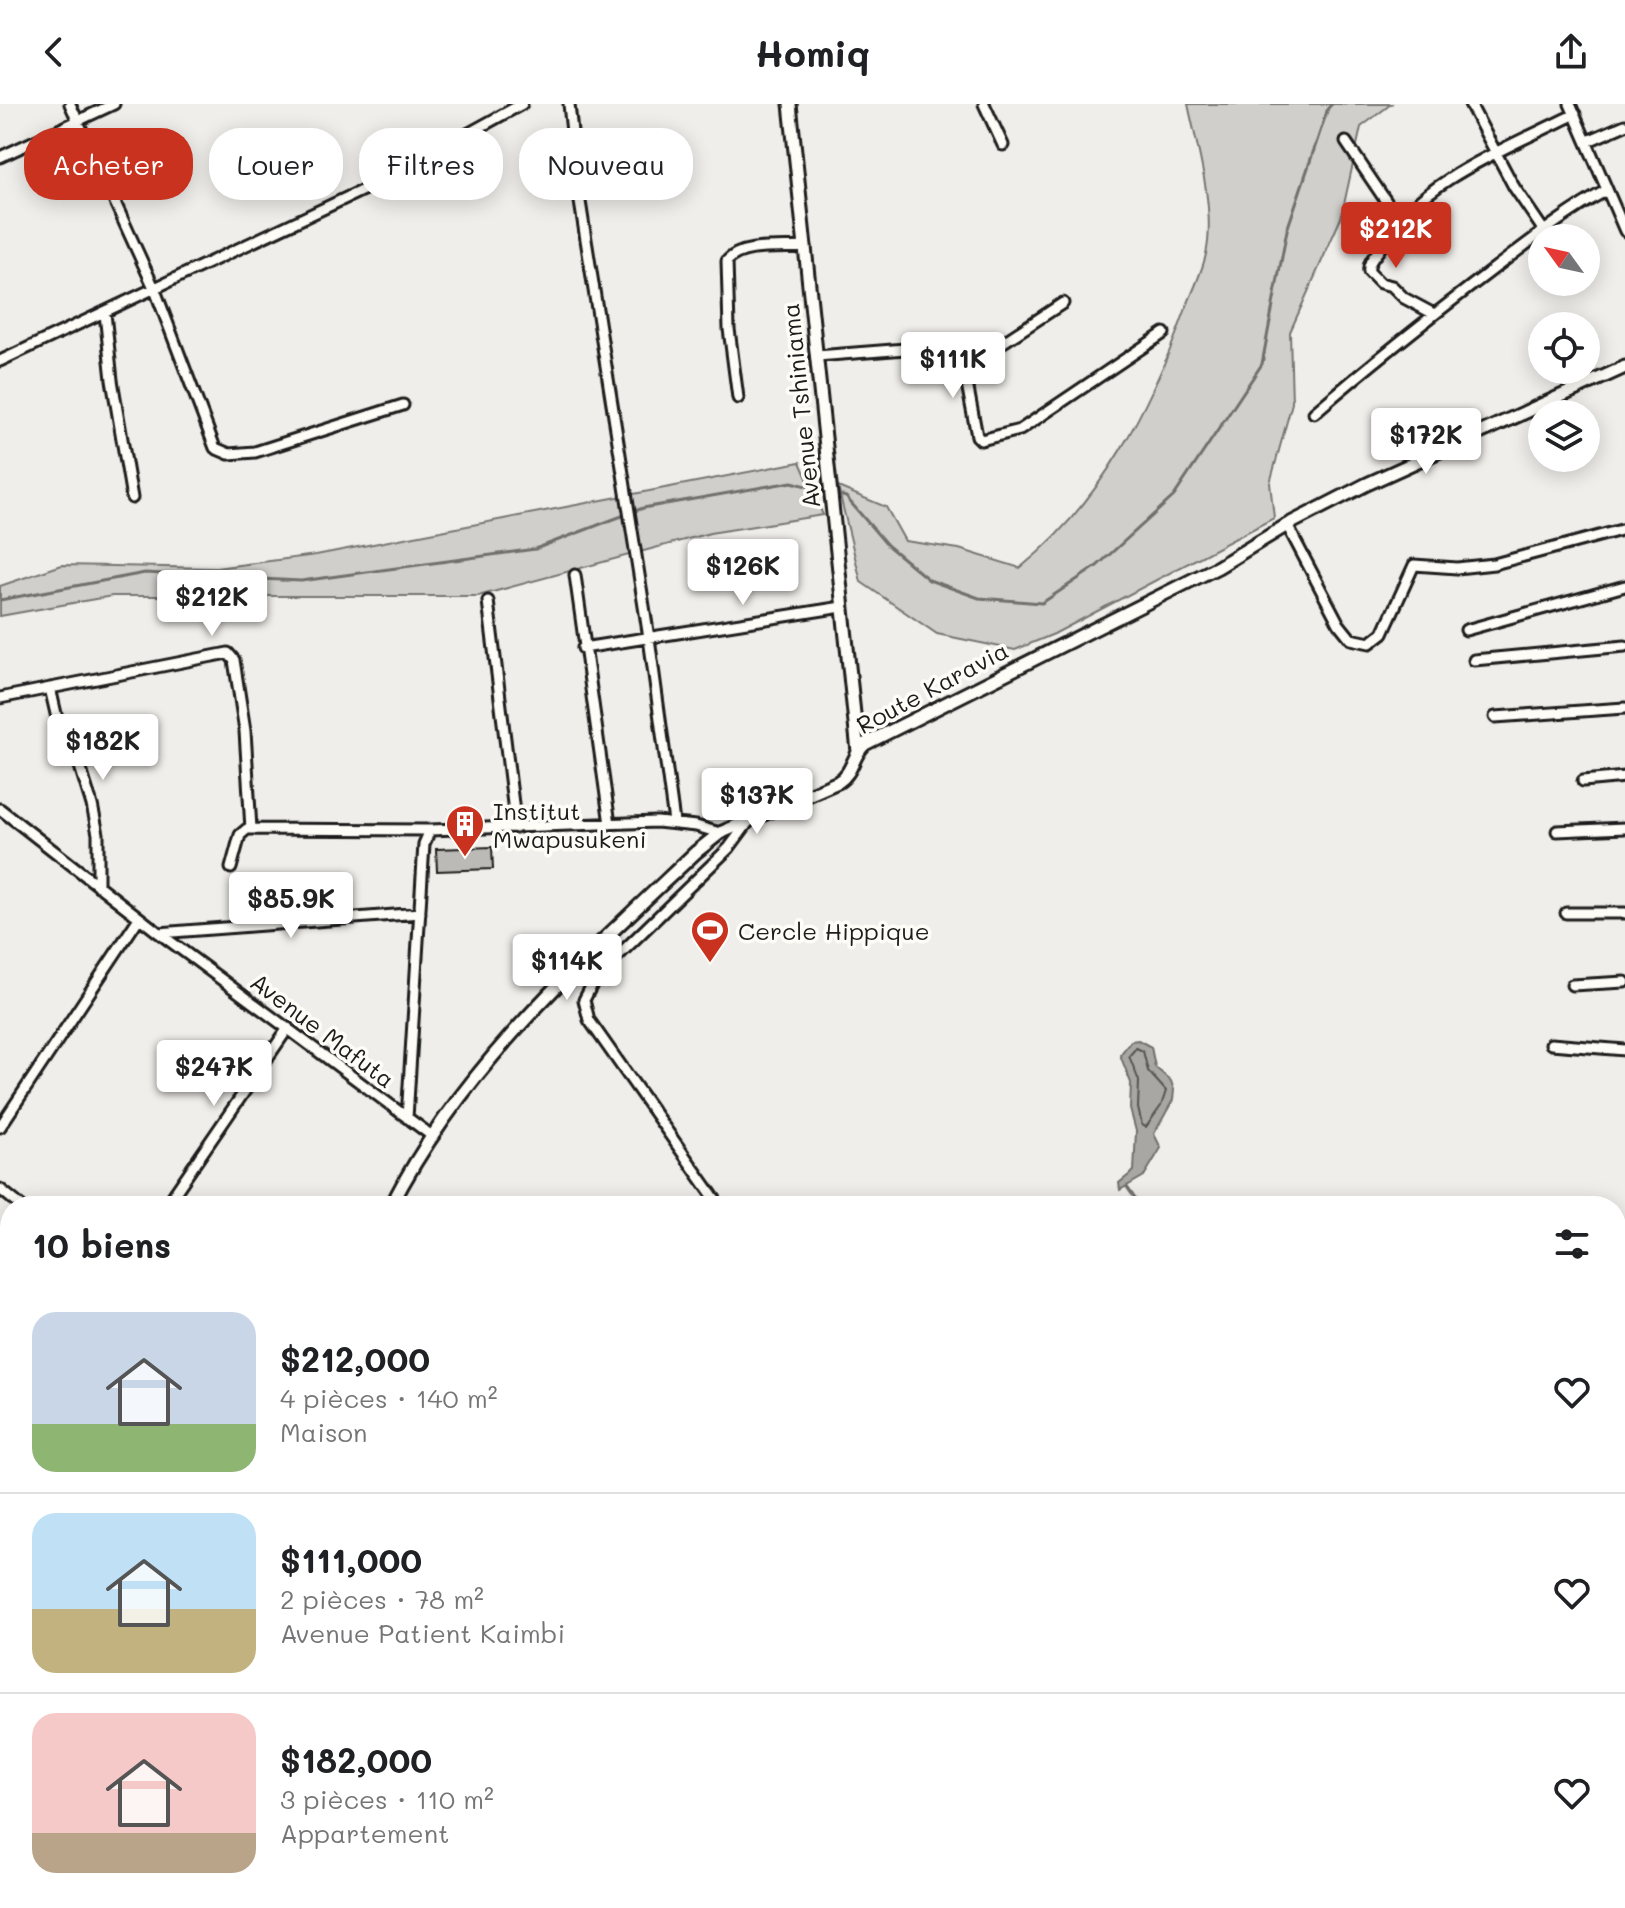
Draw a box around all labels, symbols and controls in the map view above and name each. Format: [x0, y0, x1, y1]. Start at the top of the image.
text: Homiq [755, 29, 870, 76]
icon: back [32, 30, 76, 74]
icon: share [1549, 30, 1593, 74]
chip: Acheter [24, 128, 193, 200]
chip: Louer [209, 128, 343, 200]
chip: Filtres [359, 128, 503, 200]
chip: Nouveau [519, 128, 693, 200]
pin: $212K [1340, 202, 1452, 270]
text: $212K [1359, 211, 1433, 245]
north arrow [1528, 224, 1600, 296]
map controls [1528, 224, 1600, 472]
street label: Avenue Tshiniama [774, 302, 826, 510]
button: locate [1528, 312, 1600, 384]
pin: $111K [897, 332, 1009, 400]
text: $111K [919, 341, 987, 375]
button: layers [1528, 400, 1600, 472]
pin: $172K [1370, 408, 1482, 476]
text: $172K [1389, 417, 1463, 451]
pin: $126K [687, 539, 799, 607]
text: $126K [706, 548, 780, 582]
pin: $212K [156, 570, 268, 638]
text: $212K [175, 579, 249, 613]
street label: Route Karavia [851, 634, 1013, 740]
pin: $182K [47, 714, 159, 782]
text: $182K [65, 723, 141, 757]
pin: $137K [701, 768, 813, 836]
text: $137K [720, 777, 794, 811]
place label: Institut Mwapusukeni [493, 795, 647, 854]
building icon: Institut Mwapusukeni [444, 803, 486, 858]
pin: $85.9K [226, 872, 356, 940]
text: $85.9K [247, 881, 335, 915]
sports icon: Cercle Hippique [689, 909, 731, 964]
place label: Cercle Hippique [738, 915, 930, 946]
pin: $114K [511, 934, 623, 1002]
text: $114K [531, 943, 603, 977]
street label: Avenue Mafuta [245, 966, 401, 1094]
pin: $247K [158, 1040, 270, 1108]
text: $247K [175, 1049, 253, 1083]
text: 10 biens [32, 1222, 171, 1267]
icon: filters [1550, 1222, 1594, 1266]
text: $212,000 [280, 1336, 430, 1381]
icon: home [96, 1344, 192, 1440]
icon: heart [1550, 1370, 1594, 1414]
text: 4 pièces · 140 m² [280, 1381, 497, 1415]
text: Maison [280, 1415, 367, 1449]
text: $111,000 [280, 1537, 422, 1582]
icon: home [96, 1545, 192, 1641]
icon: heart [1550, 1571, 1594, 1615]
text: 2 pièces · 78 m² [280, 1582, 484, 1616]
text: Avenue Patient Kaimbi [280, 1616, 565, 1650]
text: $182,000 [280, 1737, 432, 1782]
icon: home [96, 1745, 192, 1841]
icon: heart [1550, 1771, 1594, 1815]
text: 3 pièces · 110 m² [280, 1782, 494, 1816]
text: Appartement [280, 1816, 450, 1850]

